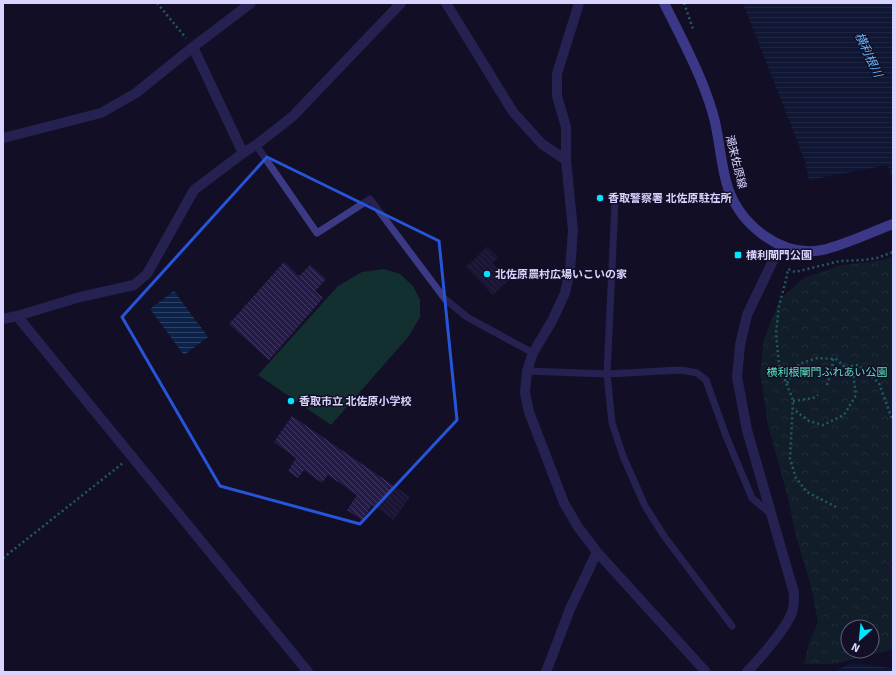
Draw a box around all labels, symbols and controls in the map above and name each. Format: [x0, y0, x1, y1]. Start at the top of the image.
water label: 横利根川 [851, 30, 886, 82]
street label: 潮来佐原線 [723, 134, 749, 190]
place label: 香取警察署 北佐原駐在所 [608, 192, 731, 205]
marker: 香取警察署 北佐原駐在所 [595, 193, 605, 203]
place label: 横利閘門公園 [746, 249, 812, 262]
marker: 横利閘門公園 [733, 250, 743, 260]
place label: 北佐原農村広場いこいの家 [495, 268, 627, 281]
marker: 北佐原農村広場いこいの家 [482, 269, 492, 279]
park label: 横利根閘門ふれあい公園 [767, 366, 888, 379]
place label: 香取市立 北佐原小学校 [299, 395, 411, 408]
marker: 香取市立 北佐原小学校 [286, 396, 296, 406]
north arrow [840, 619, 880, 659]
text: N [849, 640, 862, 655]

